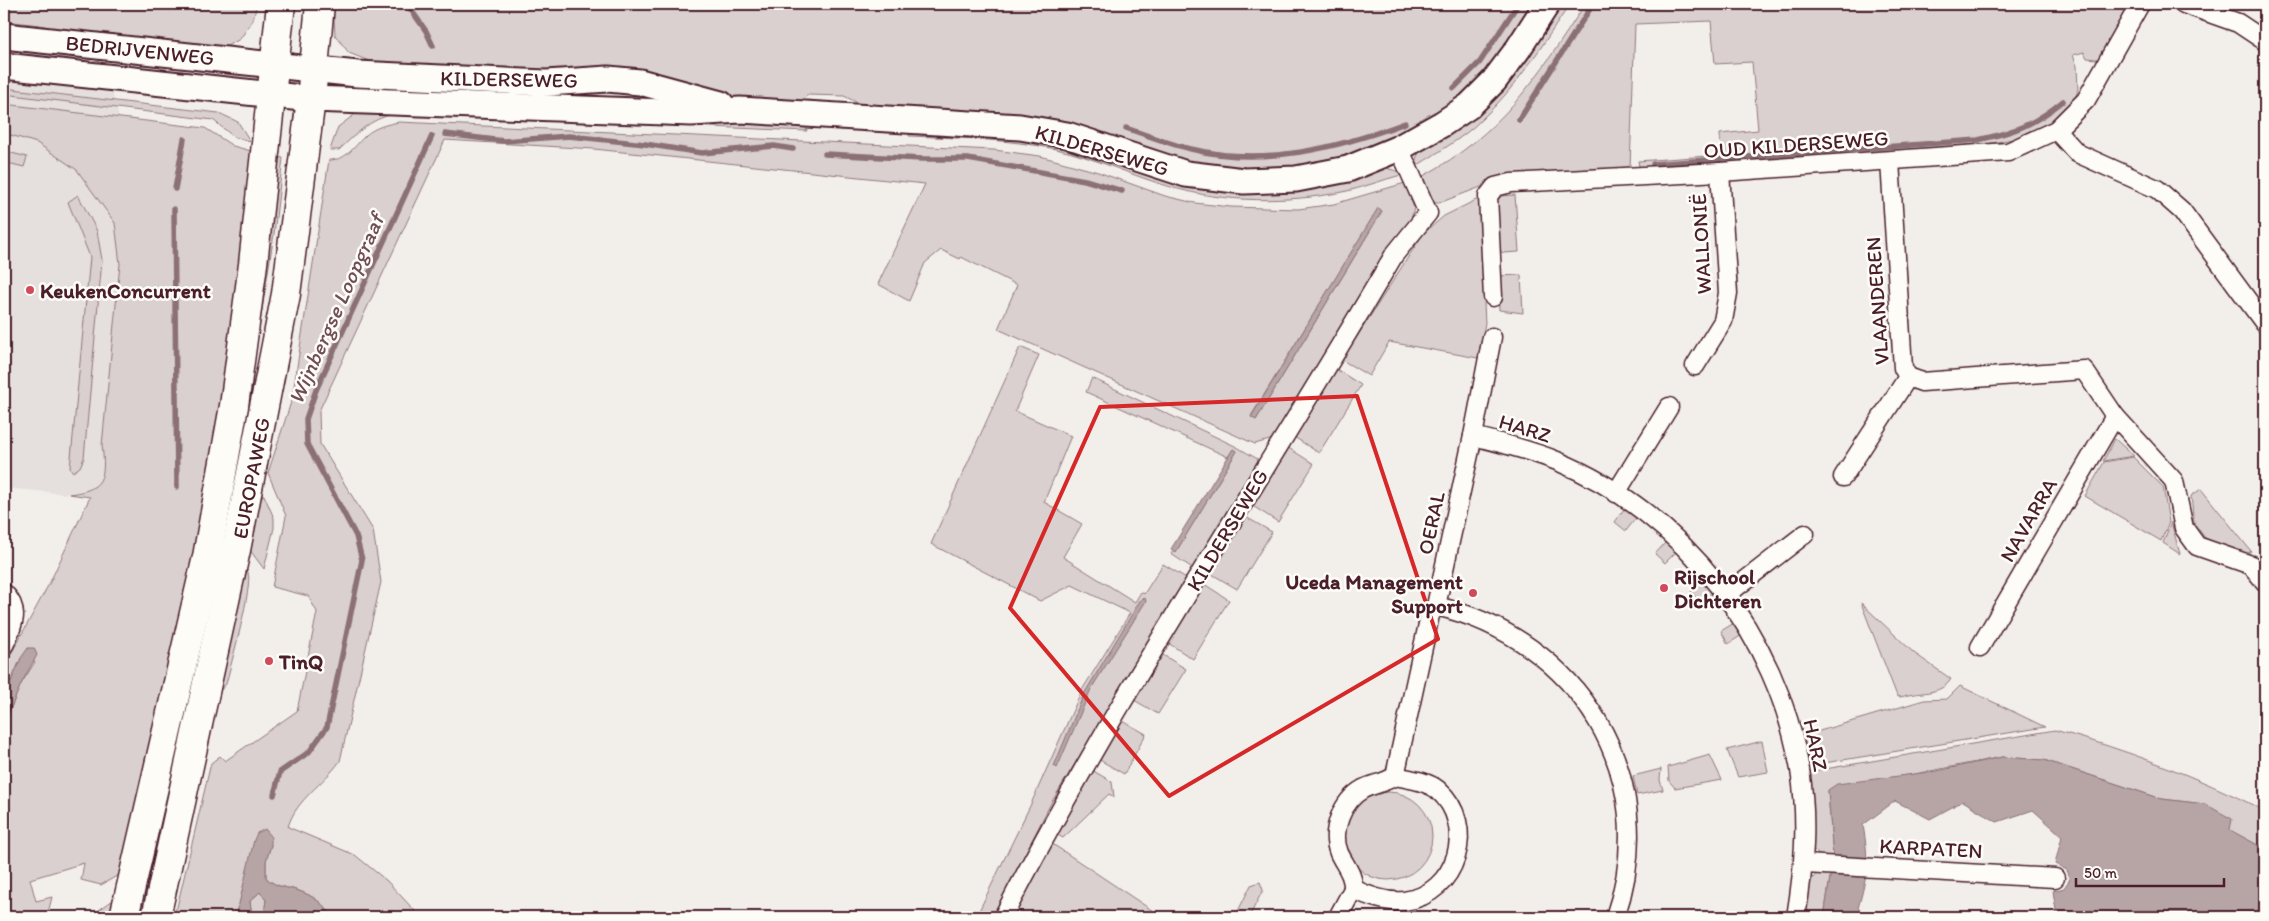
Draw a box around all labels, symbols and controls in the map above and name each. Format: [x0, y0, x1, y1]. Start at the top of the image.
street label: BEDRIJVENWEG [64, 30, 216, 70]
street label: KILDERSEWEG [440, 65, 578, 93]
street label: KILDERSEWEG [1032, 119, 1172, 181]
street label: OUD KILDERSEWEG [1703, 125, 1889, 163]
street label: WALLONIË [1686, 193, 1716, 295]
water label: Wijnbergse Loopgraaf [282, 207, 392, 408]
street label: VLAANDEREN [1860, 236, 1894, 366]
place label: KeukenConcurrent [40, 278, 211, 303]
marker: KeukenConcurrent [24, 284, 36, 296]
street label: HARZ [1496, 408, 1554, 448]
street label: EUROPAWEG [227, 415, 275, 541]
street label: KILDERSEWEG [1181, 465, 1273, 595]
street label: NAVARRA [1994, 473, 2062, 566]
street label: OERAL [1412, 489, 1450, 557]
place label: Rijschool Dichteren [1674, 564, 1762, 613]
place label: Uceda Management Support [1285, 569, 1463, 619]
marker: Rijschool Dichteren [1658, 582, 1670, 594]
marker: Uceda Management Support [1467, 587, 1479, 599]
place label: TinQ [278, 649, 323, 674]
marker: TinQ [263, 655, 275, 667]
street label: HARZ [1798, 717, 1834, 774]
street label: KARPATEN [1879, 833, 1983, 863]
scale bar [2076, 856, 2224, 888]
text: 50 m [2084, 864, 2117, 882]

